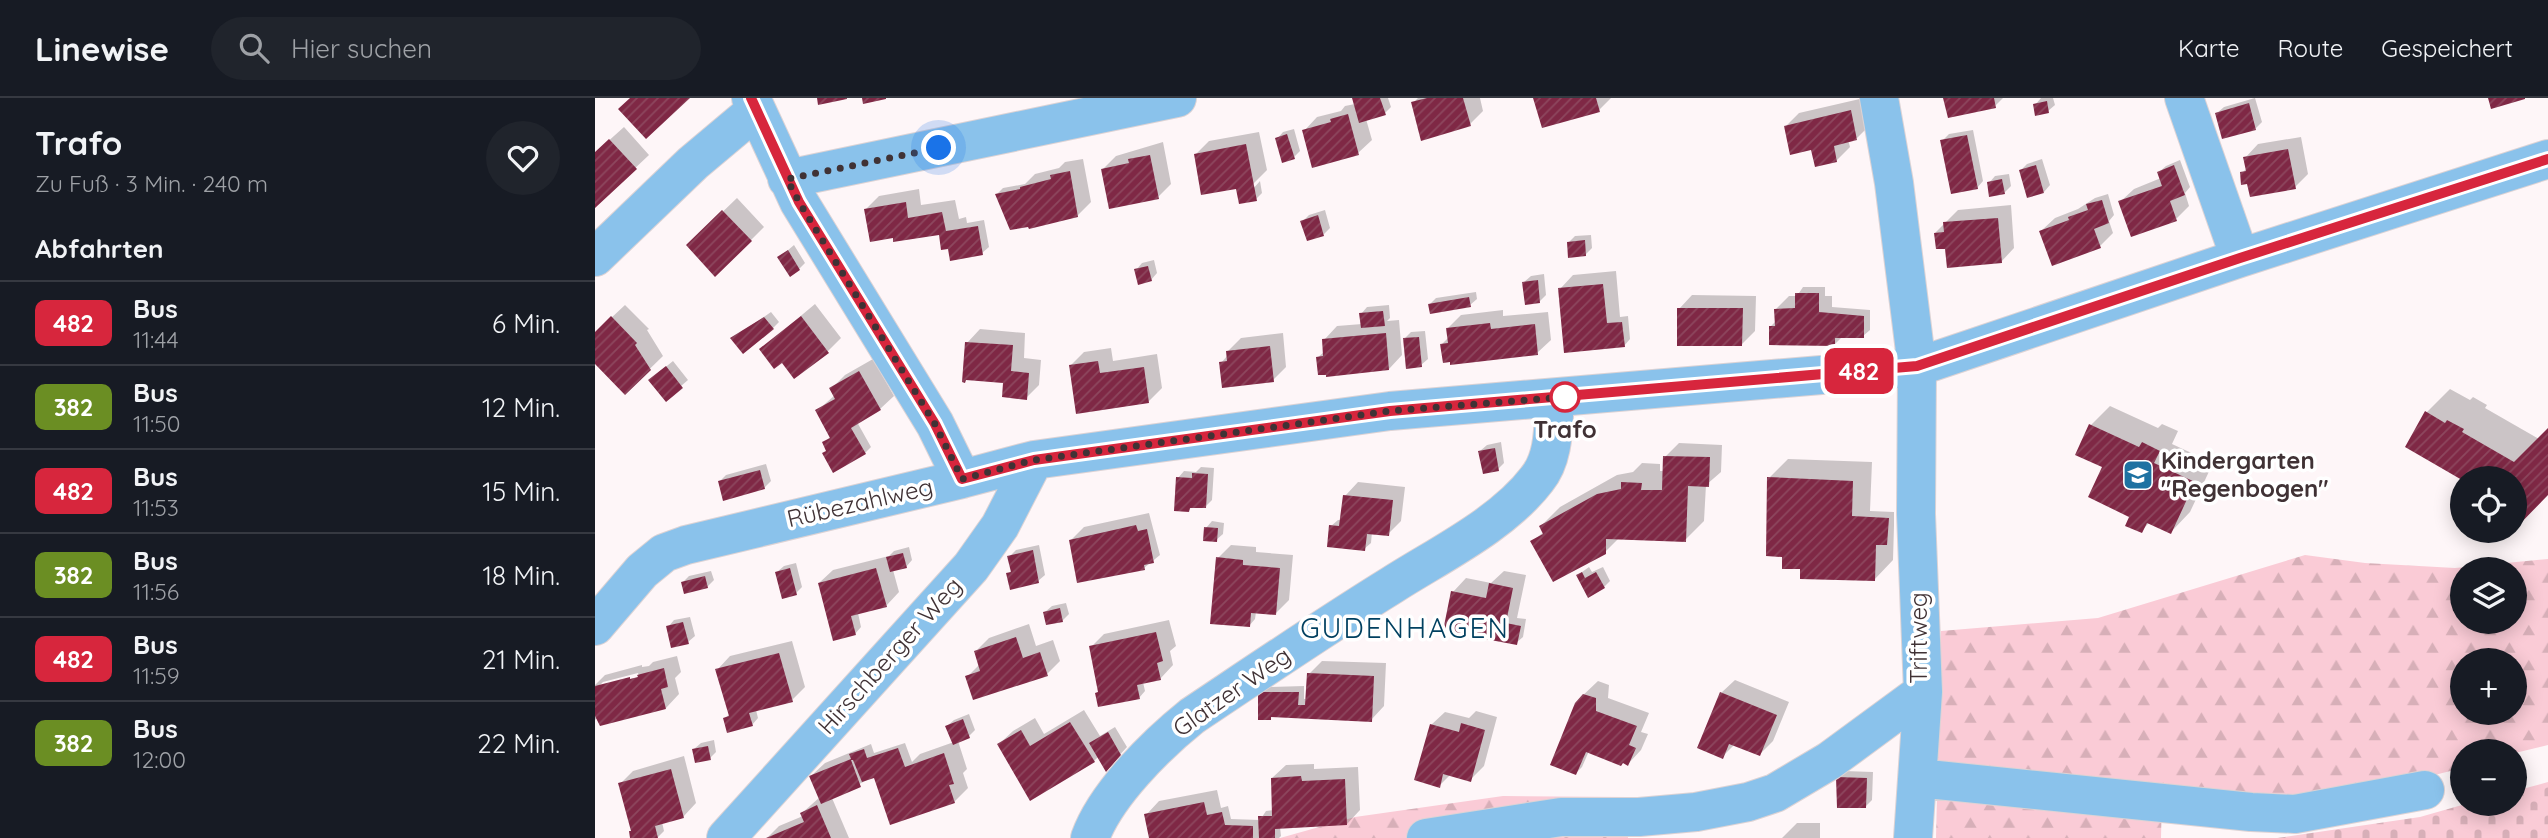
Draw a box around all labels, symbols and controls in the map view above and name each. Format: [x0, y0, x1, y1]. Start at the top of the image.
search box [211, 17, 701, 80]
text: Linewise [35, 28, 169, 69]
icon: search [235, 29, 273, 67]
text: Hier suchen [291, 32, 432, 65]
text: Karte [2178, 33, 2240, 63]
text: Route [2278, 33, 2343, 63]
text: Gespeichert [2381, 33, 2513, 63]
button: heart [486, 121, 560, 195]
text: Trafo [35, 122, 122, 163]
your location [921, 130, 956, 165]
text: Zu Fuß · 3 Min. · 240 m [35, 169, 268, 198]
text: Abfahrten [35, 232, 164, 265]
text: Bus [133, 292, 178, 325]
text: 6 Min. [492, 307, 560, 340]
text: 482 [53, 308, 94, 338]
text: 11:44 [133, 325, 179, 354]
line badge: 482 [1819, 348, 1899, 394]
text: 482 [1839, 356, 1879, 386]
text: Bus [133, 376, 178, 409]
marker: Trafo [1550, 382, 1580, 412]
text: 12 Min. [482, 391, 560, 424]
text: 382 [54, 392, 93, 422]
text: 11:50 [133, 409, 181, 438]
place label: Trafo [1533, 414, 1597, 444]
place label: Kindergarten "Regenbogen" [2161, 445, 2329, 503]
school or university icon: Kindergarten "Regenbogen" [2121, 458, 2155, 492]
text: Bus [133, 460, 178, 493]
map controls [2450, 466, 2527, 816]
button: locate [2450, 466, 2527, 543]
street label: Rübezahlweg [784, 471, 936, 533]
text: 15 Min. [482, 475, 560, 508]
text: 482 [53, 476, 94, 506]
text: 11:53 [133, 493, 179, 522]
text: Bus [133, 544, 178, 577]
button: layers [2450, 557, 2527, 634]
text: 18 Min. [482, 559, 560, 592]
text: 382 [54, 560, 93, 590]
street label: Hirschberger Weg [811, 571, 968, 740]
text: 11:56 [133, 577, 179, 606]
street label: Triftweg [1903, 592, 1933, 684]
district label: GUDENHAGEN [1300, 610, 1510, 645]
text: Bus [133, 628, 178, 661]
street label: Glatzer Weg [1167, 640, 1296, 743]
text: 21 Min. [482, 643, 560, 676]
text: 482 [53, 644, 94, 674]
button: + [2450, 648, 2527, 725]
text: 11:59 [133, 661, 180, 690]
text: Bus [133, 712, 178, 745]
text: 22 Min. [477, 727, 560, 760]
text: 382 [54, 728, 93, 758]
button: − [2450, 739, 2527, 816]
text: 12:00 [133, 745, 186, 774]

